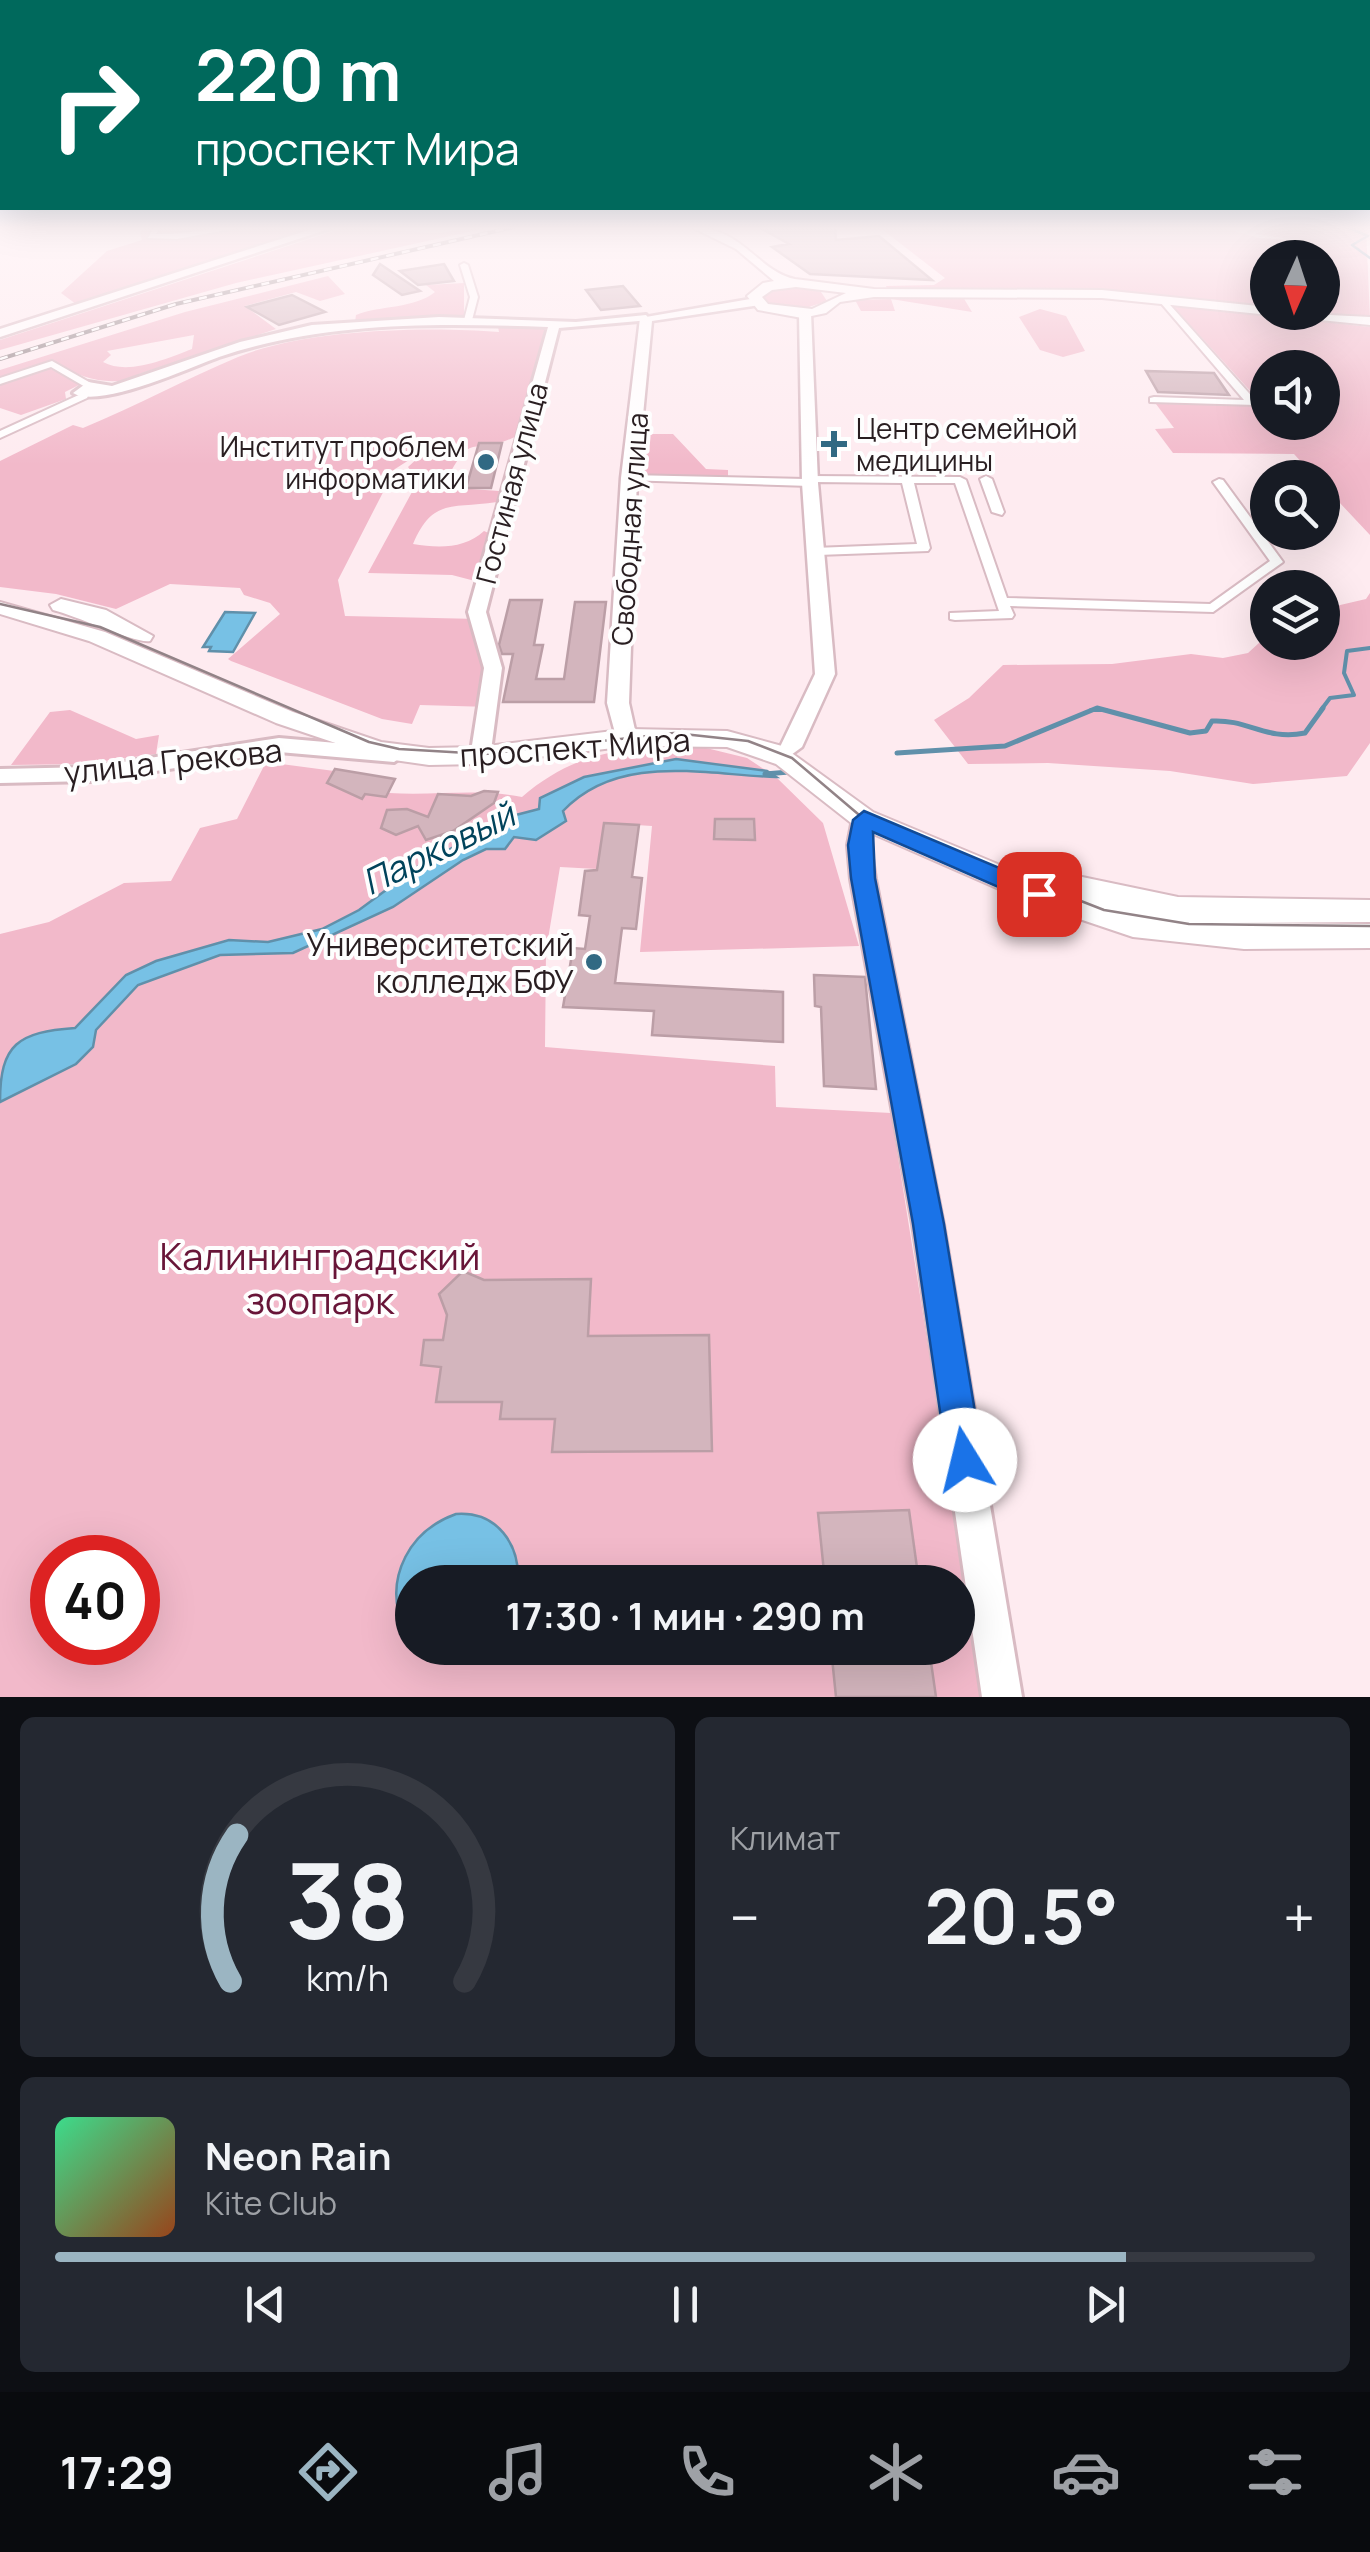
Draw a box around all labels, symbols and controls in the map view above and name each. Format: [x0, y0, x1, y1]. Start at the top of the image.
text: 220 m [195, 26, 401, 122]
icon: right [30, 40, 160, 170]
text: проспект Мира [195, 117, 520, 179]
north arrow [1250, 240, 1340, 330]
map controls [1250, 240, 1340, 660]
button: sound [1250, 350, 1340, 440]
street label: Гостиная улица [466, 378, 556, 588]
place label: Центр семейной медицины [856, 409, 1077, 479]
street label: Свободная улица [602, 411, 656, 647]
place label: Институт проблем информатики [220, 427, 466, 497]
marker: Центр семейной медицины [821, 431, 847, 457]
marker: Институт проблем информатики [475, 451, 497, 473]
button: search [1250, 460, 1340, 550]
button: layers [1250, 570, 1340, 660]
street label: проспект Мира [458, 717, 692, 777]
street label: улица Грекова [62, 728, 284, 794]
water label: Парковый [354, 789, 525, 906]
pin [997, 852, 1082, 937]
icon: arrive [1012, 867, 1067, 922]
place label: Университетский колледж БФУ [306, 922, 574, 1003]
marker: Университетский колледж БФУ [583, 951, 605, 973]
park label: Калининградский зоопарк [160, 1229, 480, 1325]
position arrow [913, 1408, 1017, 1512]
speed limit sign: 40 [30, 1535, 160, 1665]
text: 17:30 · 1 мин · 290 m [505, 1589, 865, 1641]
text: Климат [730, 1816, 840, 1860]
text: 38 [285, 1828, 410, 1970]
text: 20.5° [924, 1864, 1119, 1967]
text: − [730, 1879, 760, 1955]
text: + [1283, 1879, 1315, 1955]
text: km/h [306, 1953, 389, 2002]
text: Neon Rain [205, 2129, 391, 2181]
text: Kite Club [205, 2181, 337, 2225]
icon: previous [238, 2277, 293, 2332]
icon: pause [658, 2277, 713, 2332]
icon: next [1078, 2277, 1133, 2332]
icon: directions [293, 2437, 363, 2507]
icon: music [483, 2437, 553, 2507]
icon: phone [672, 2437, 742, 2507]
icon: climate [861, 2437, 931, 2507]
icon: car [1051, 2437, 1121, 2507]
icon: filters [1240, 2437, 1310, 2507]
text: 17:29 [60, 2441, 174, 2503]

